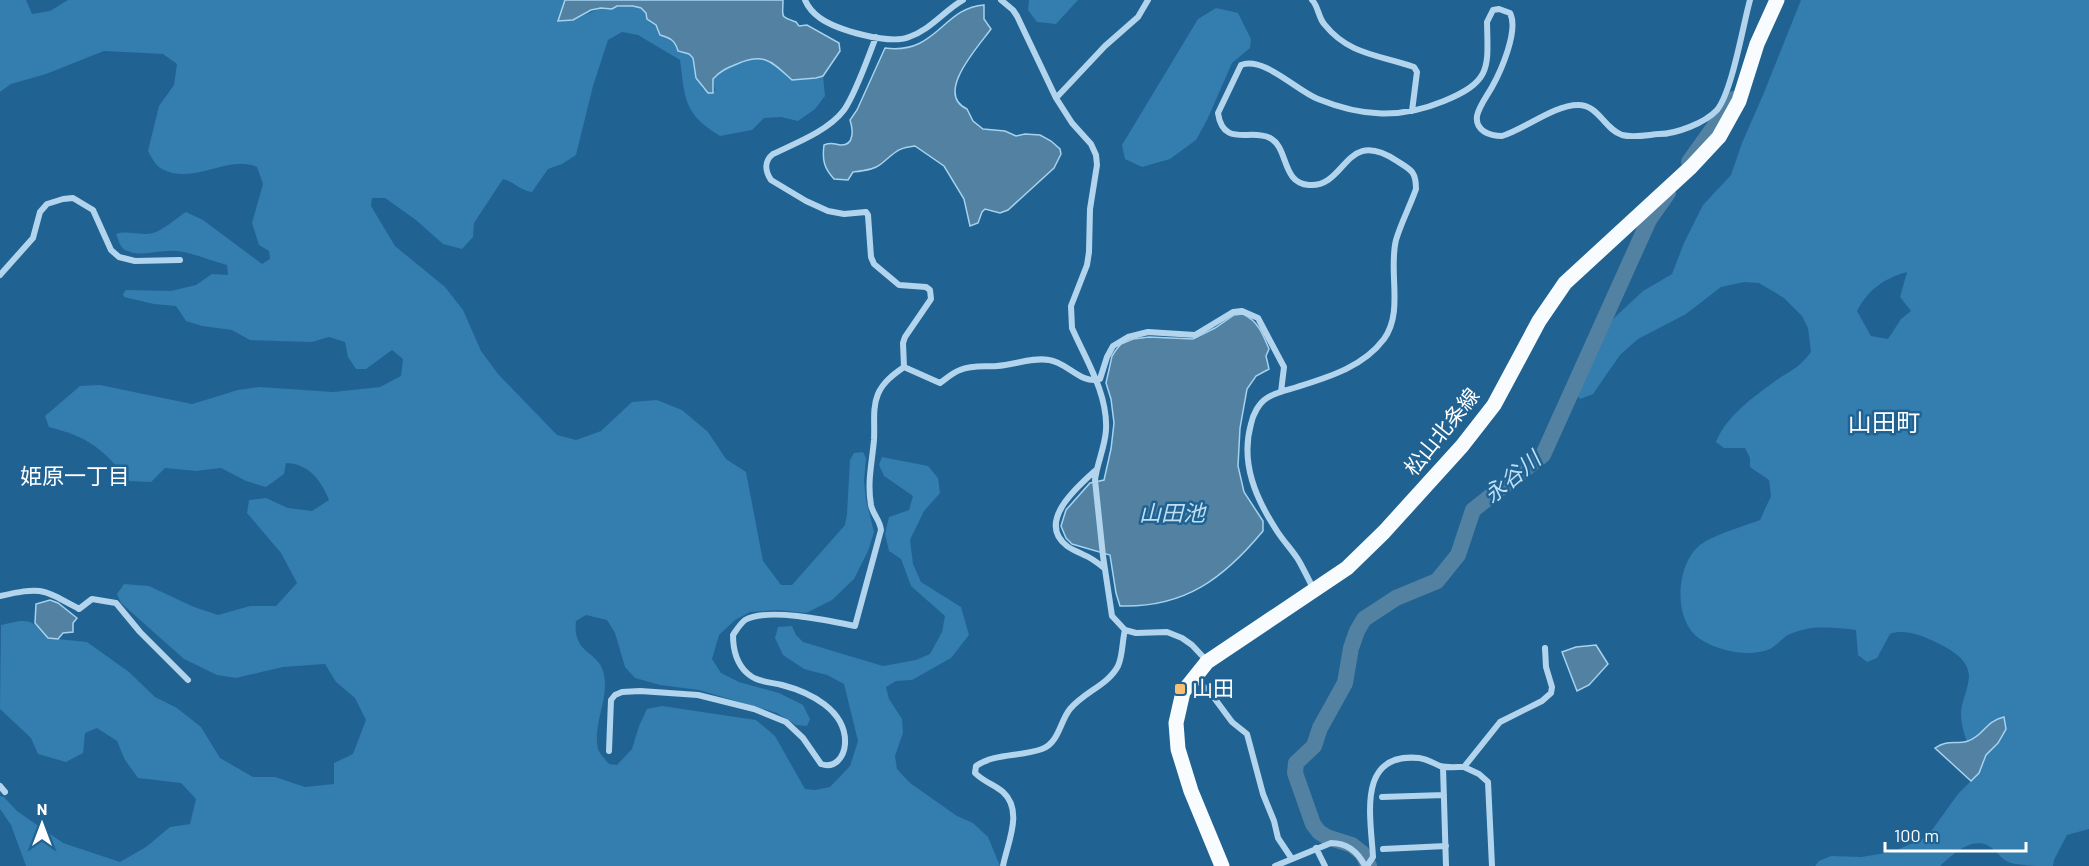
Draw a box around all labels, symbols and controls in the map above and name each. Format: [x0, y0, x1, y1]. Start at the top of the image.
street label: 松山北条線 [1398, 382, 1484, 480]
district label: 山田町 [1848, 407, 1920, 436]
water label: 永谷川 [1478, 444, 1547, 507]
district label: 姫原一丁目 [20, 462, 130, 488]
water label: 山田池 [1139, 499, 1207, 525]
place label: 山田 [1192, 675, 1234, 700]
marker: 山田 [1173, 682, 1187, 696]
north arrow [12, 794, 72, 854]
text: N [37, 799, 47, 818]
scale bar [1885, 815, 2026, 853]
text: 100 m [1894, 824, 1939, 846]

